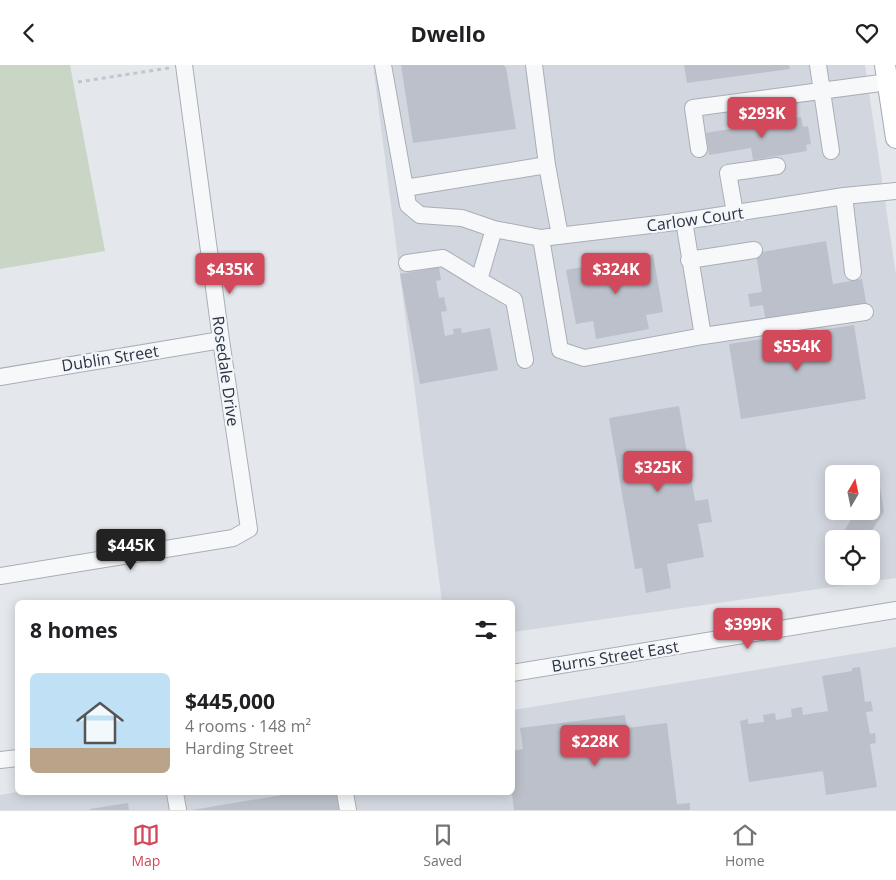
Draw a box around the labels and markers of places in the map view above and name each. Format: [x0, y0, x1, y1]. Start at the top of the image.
pin: $293K [727, 97, 797, 139]
pin: $435K [195, 253, 265, 295]
pin: $324K [581, 253, 651, 295]
pin: $554K [762, 329, 832, 372]
pin: $325K [623, 451, 693, 493]
pin: $445K [96, 529, 166, 571]
pin: $399K [713, 607, 783, 650]
pin: $228K [560, 725, 630, 767]

